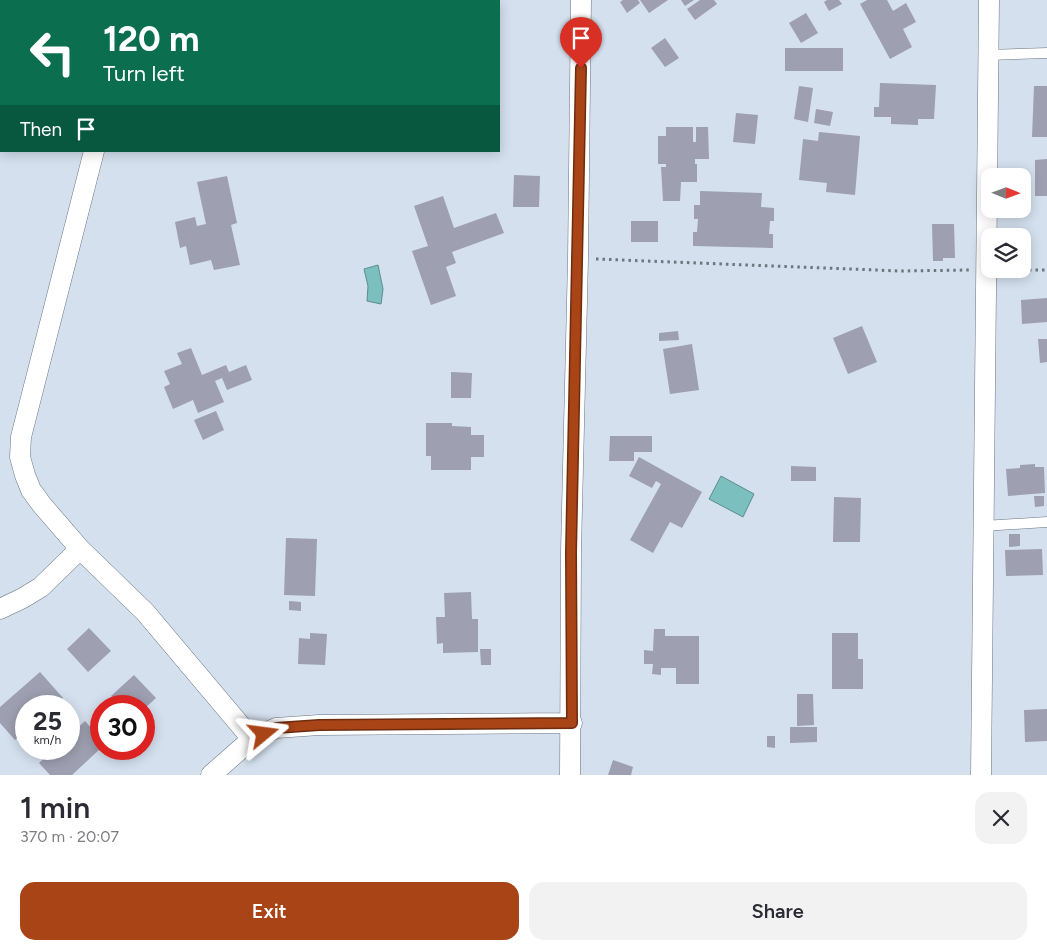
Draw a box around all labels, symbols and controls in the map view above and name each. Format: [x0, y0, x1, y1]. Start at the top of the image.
pin [560, 17, 602, 68]
text: 120 m [103, 18, 200, 60]
icon: left [20, 20, 85, 85]
icon: arrive [567, 24, 595, 52]
text: Turn left [103, 60, 185, 87]
icon: arrive [72, 115, 100, 143]
text: Then [20, 118, 62, 141]
north arrow [981, 168, 1031, 218]
map controls [981, 168, 1031, 278]
button: layers [981, 228, 1031, 278]
speed limit sign: 30 [90, 695, 155, 760]
text: 25 [33, 706, 62, 736]
position arrow [237, 707, 289, 759]
text: km/h [34, 733, 61, 747]
text: 1 min [20, 789, 90, 826]
button: close [975, 792, 1027, 844]
text: 370 m · 20:07 [20, 827, 119, 846]
button: Exit [20, 882, 519, 940]
button: Share [529, 882, 1027, 940]

